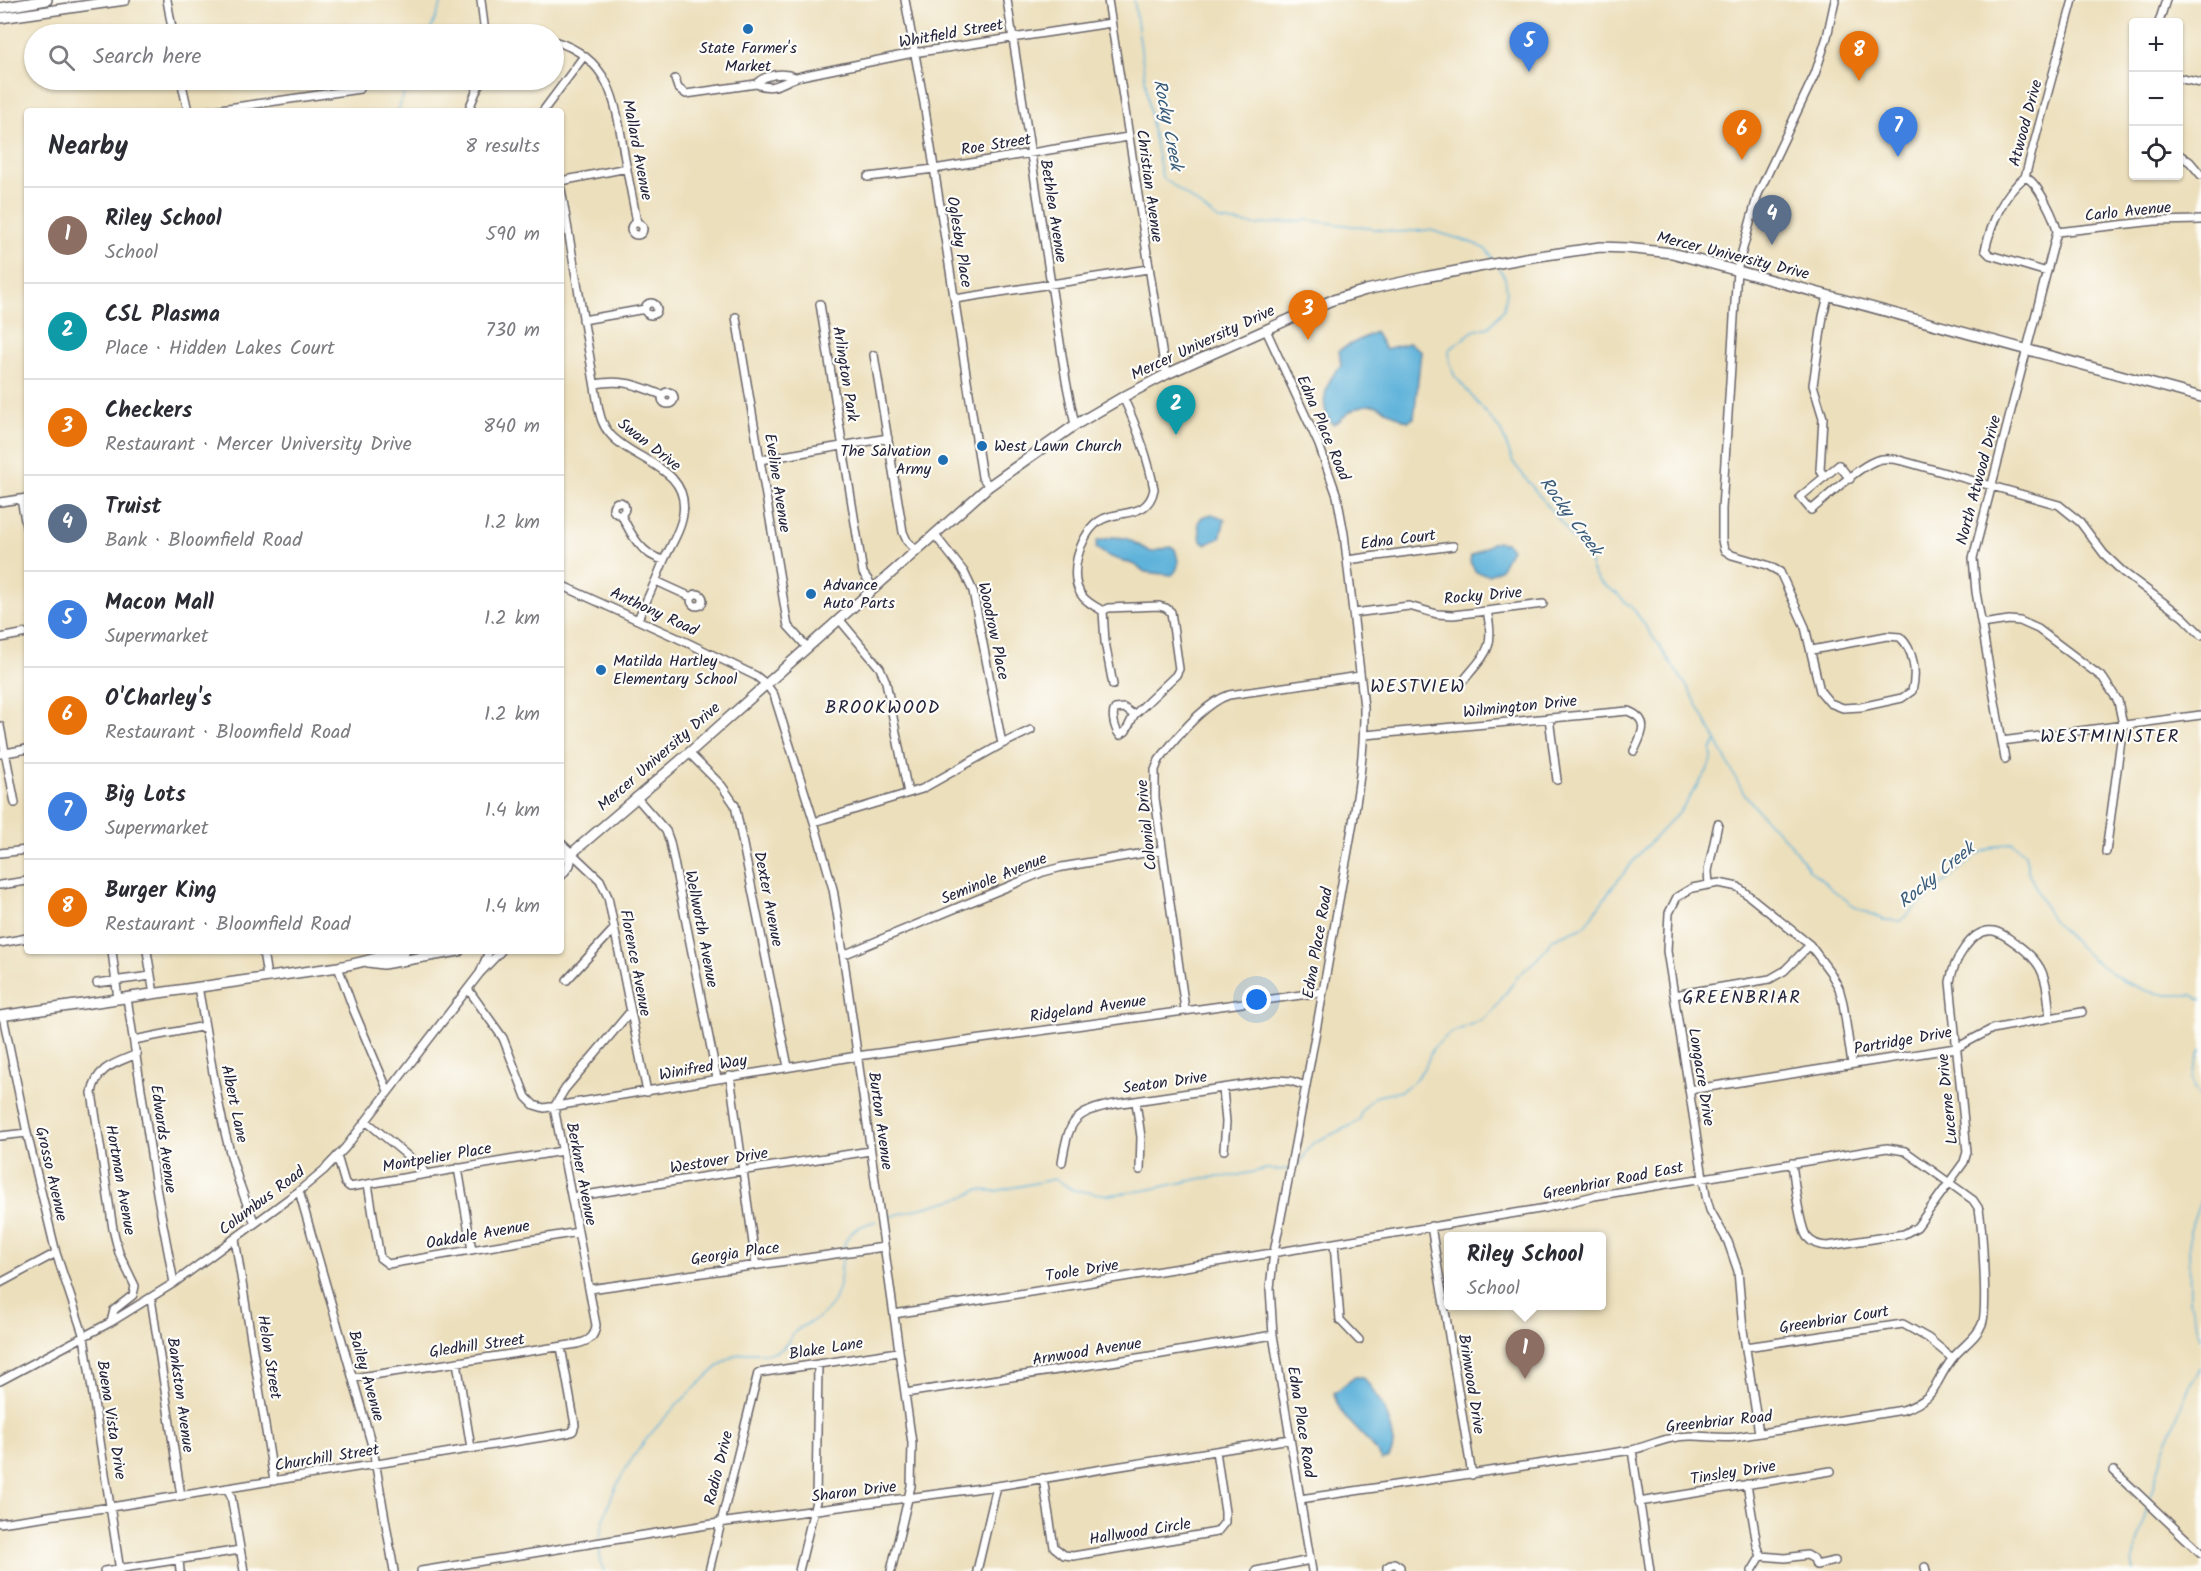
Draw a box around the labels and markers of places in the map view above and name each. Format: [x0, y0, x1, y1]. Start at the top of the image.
marker: State Farmer's Market [741, 22, 755, 36]
pin: 5 [1510, 22, 1549, 72]
pin: 8 [1840, 32, 1878, 81]
place label: State Farmer's Market [699, 36, 797, 79]
pin: 7 [1878, 108, 1918, 157]
pin: 6 [1722, 110, 1762, 160]
pin: 4 [1752, 196, 1792, 245]
pin: 3 [1288, 290, 1328, 340]
pin: 2 [1156, 386, 1196, 435]
place label: West Lawn Church [994, 434, 1122, 459]
place label: The Salvation Army [840, 439, 931, 482]
marker: West Lawn Church [975, 439, 989, 453]
marker: The Salvation Army [936, 453, 950, 467]
place label: Advance Auto Parts [823, 573, 895, 616]
marker: Advance Auto Parts [804, 587, 818, 601]
place label: Matilda Hartley Elementary School [613, 649, 738, 692]
marker: Matilda Hartley Elementary School [594, 663, 608, 677]
pin: 1 [1506, 1330, 1544, 1379]

